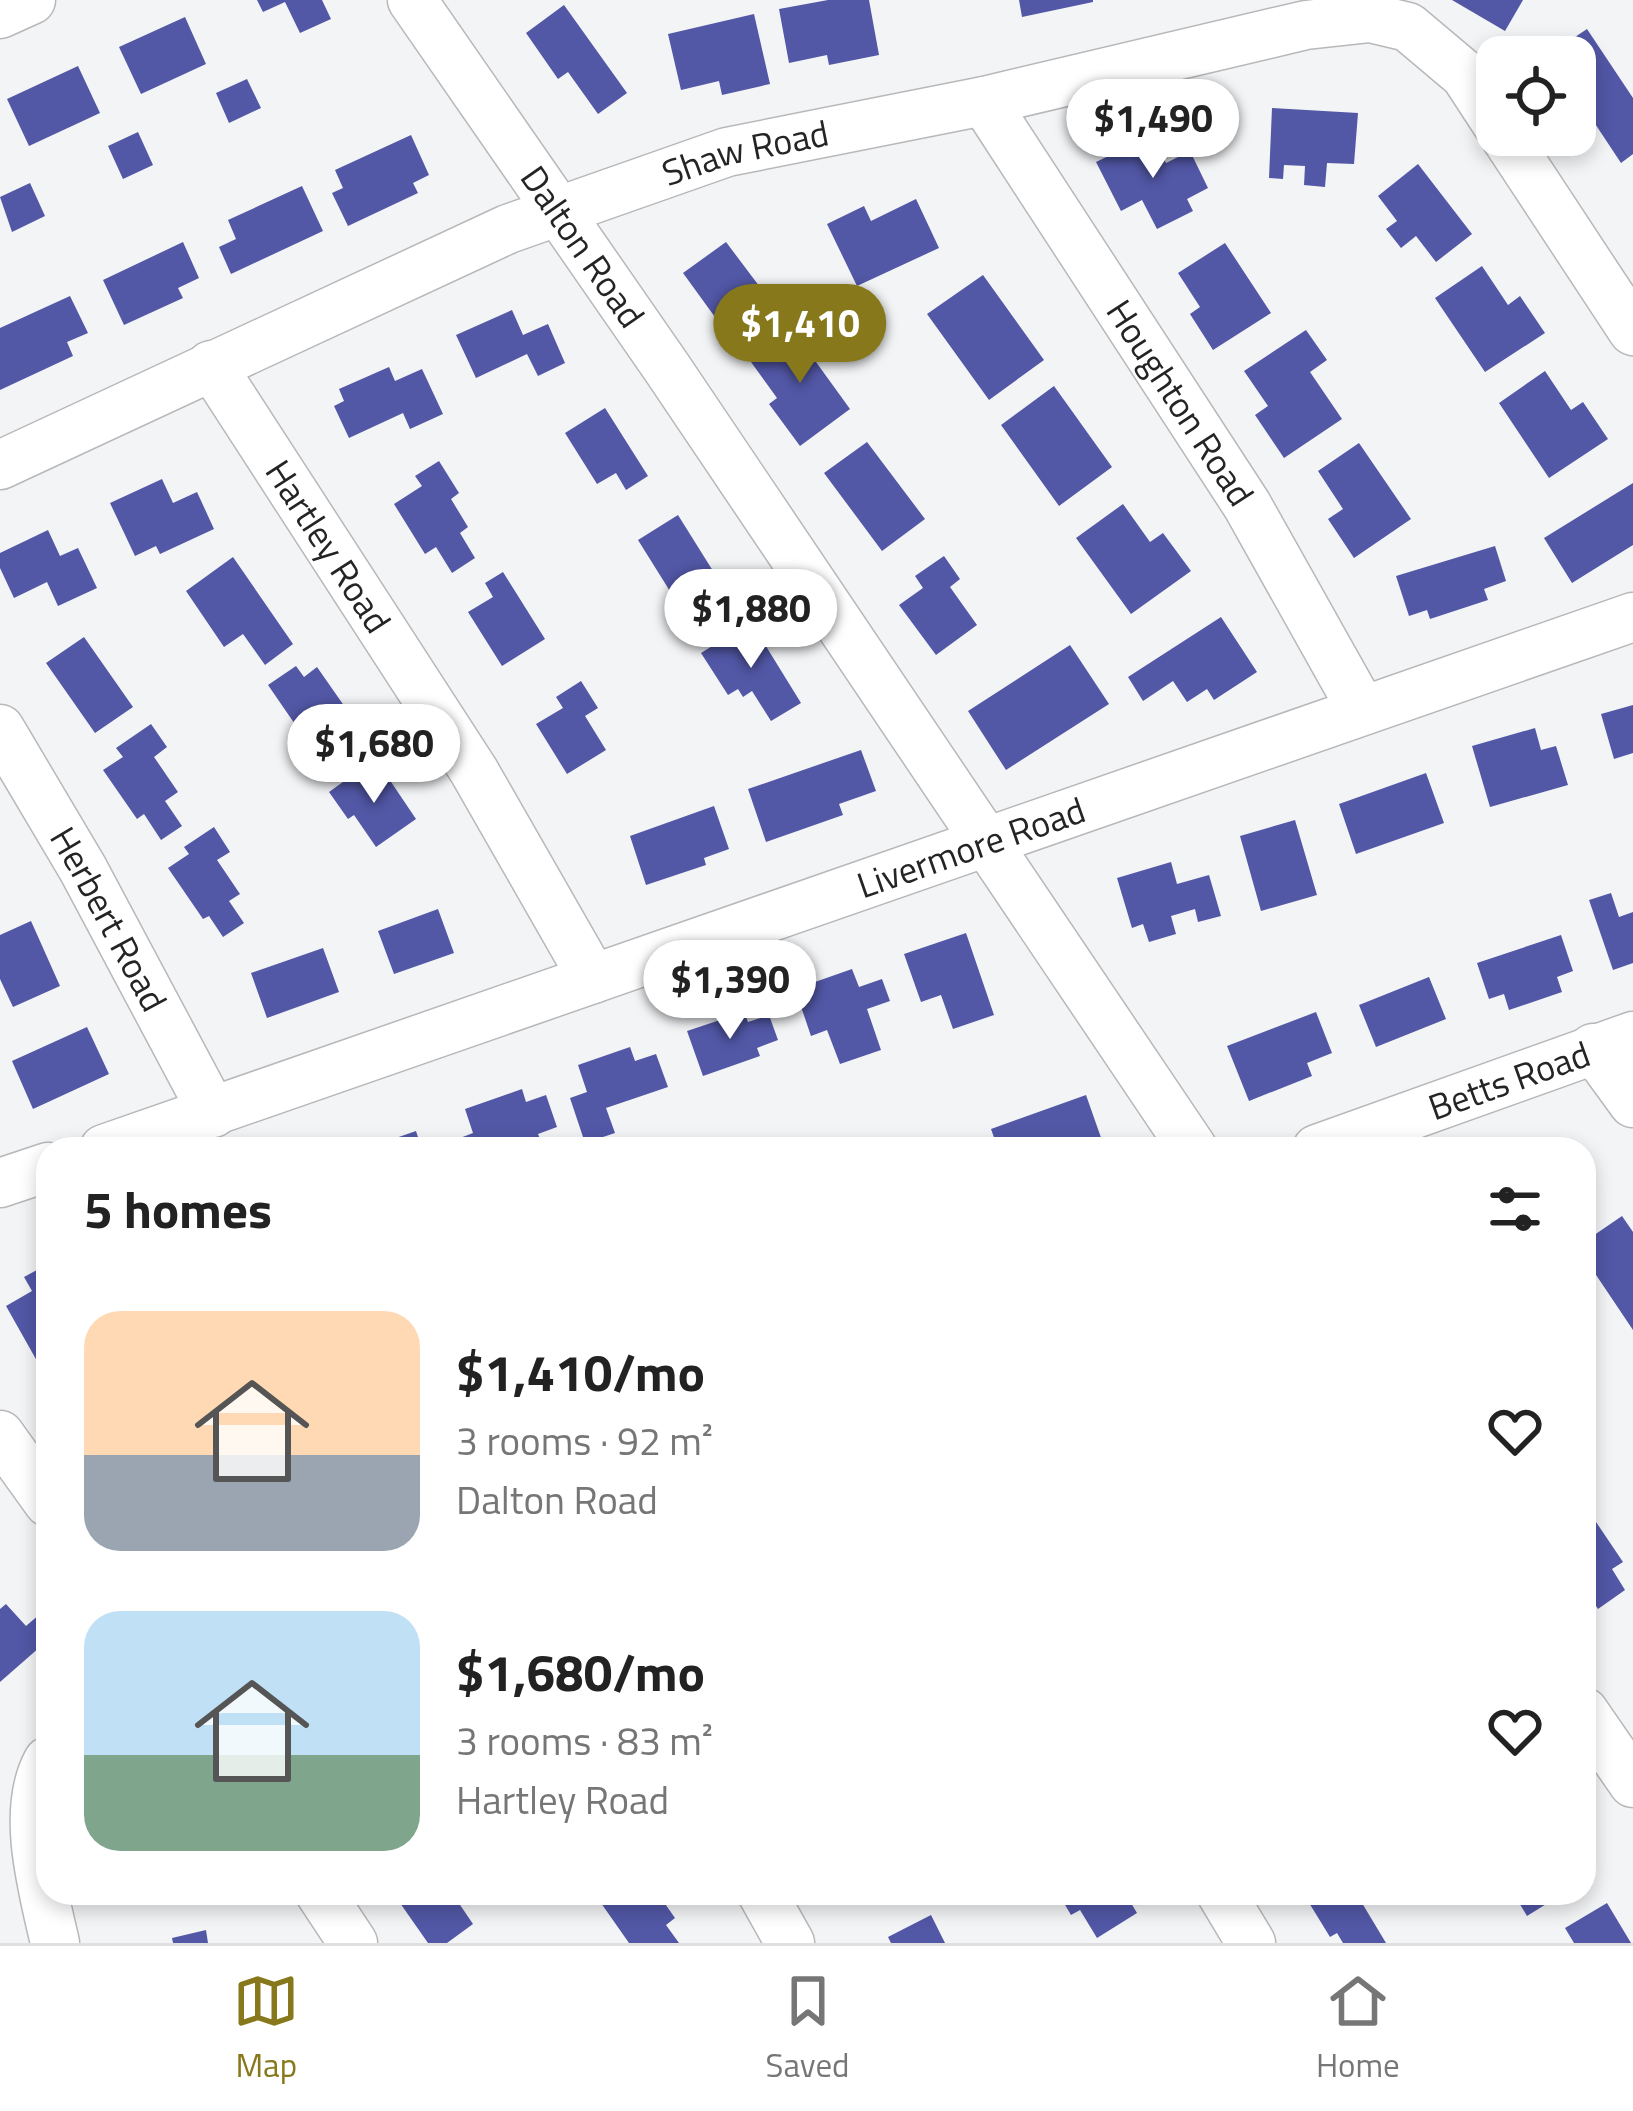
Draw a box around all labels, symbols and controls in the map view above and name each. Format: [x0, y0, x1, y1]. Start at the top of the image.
map controls [1476, 36, 1596, 156]
button: locate [1476, 36, 1596, 156]
pin: $1,490 [1055, 79, 1251, 181]
text: $1,490 [1093, 88, 1213, 147]
street label: Shaw Road [654, 105, 833, 200]
street label: Dalton Road [508, 154, 659, 339]
pin: $1,410 [702, 284, 898, 386]
street label: Houghton Road [1093, 288, 1268, 517]
text: $1,410 [740, 293, 860, 352]
street label: Hartley Road [252, 448, 405, 644]
pin: $1,880 [653, 569, 849, 671]
text: $1,880 [691, 578, 811, 637]
pin: $1,680 [276, 704, 472, 806]
text: $1,680 [314, 713, 434, 772]
street label: Livermore Road [849, 782, 1092, 912]
street label: Herbert Road [37, 816, 182, 1021]
pin: $1,390 [632, 940, 828, 1042]
text: $1,390 [670, 949, 790, 1008]
street label: Betts Road [1420, 1026, 1597, 1134]
text: 5 homes [84, 1170, 272, 1248]
icon: filters [1482, 1176, 1548, 1242]
text: $1,410/mo [456, 1333, 705, 1411]
icon: home [180, 1359, 324, 1503]
icon: heart [1482, 1398, 1548, 1464]
text: 3 rooms · 92 m² [456, 1411, 713, 1470]
text: Dalton Road [456, 1470, 658, 1529]
text: $1,680/mo [456, 1633, 705, 1711]
icon: home [180, 1659, 324, 1803]
icon: heart [1482, 1698, 1548, 1764]
text: 3 rooms · 83 m² [456, 1711, 713, 1770]
text: Hartley Road [456, 1770, 669, 1829]
tab: Map [233, 1968, 299, 2090]
tab: Saved [766, 1968, 850, 2090]
tab: Home [1316, 1968, 1400, 2090]

